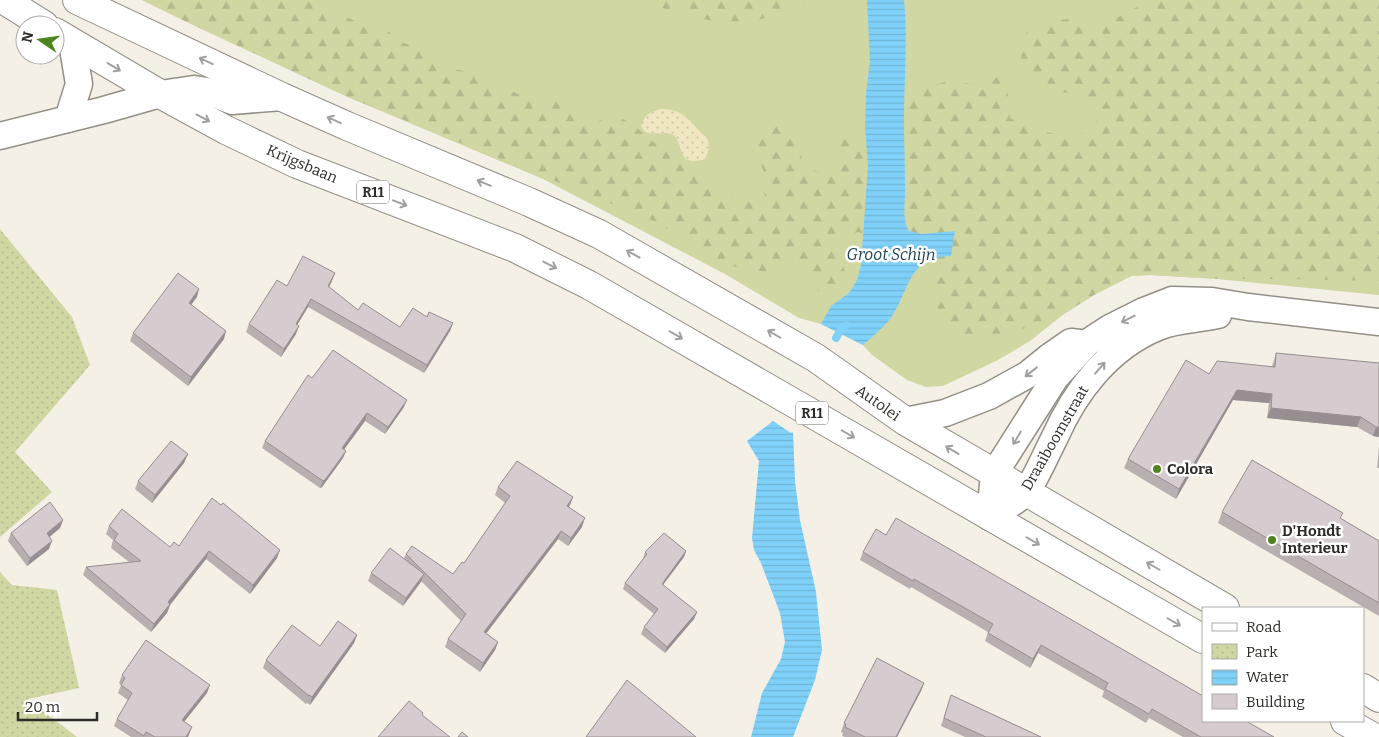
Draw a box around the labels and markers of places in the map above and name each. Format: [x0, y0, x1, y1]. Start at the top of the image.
place label: Colora [1167, 460, 1214, 478]
marker: Colora [1151, 463, 1163, 475]
place label: D'Hondt Interieur [1282, 522, 1348, 557]
marker: D'Hondt Interieur [1266, 534, 1278, 546]

